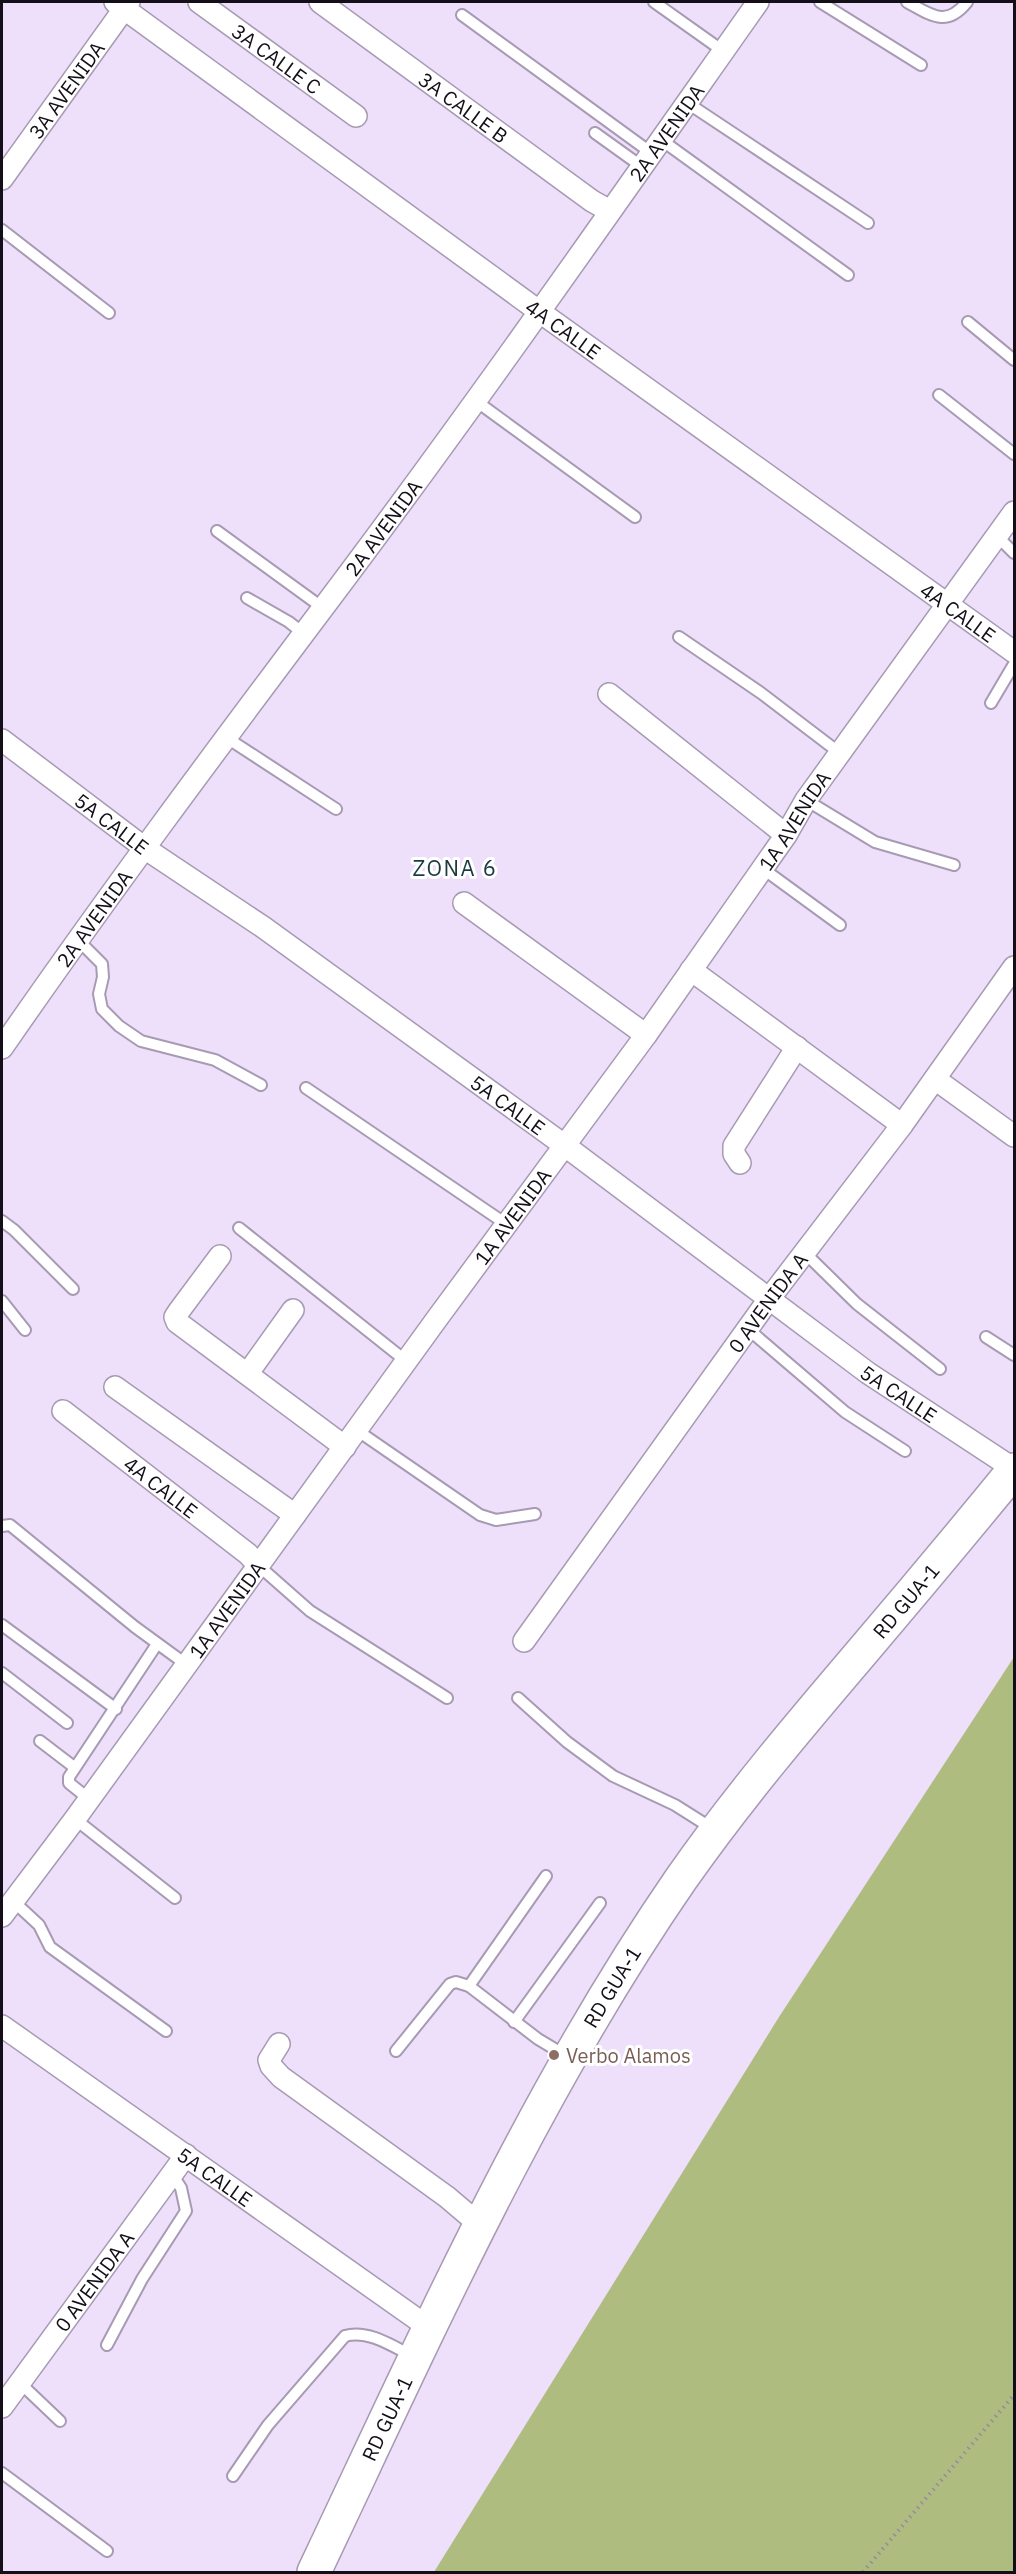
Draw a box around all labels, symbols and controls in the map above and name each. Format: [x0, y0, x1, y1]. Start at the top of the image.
street label: 3A CALLE C [227, 17, 327, 100]
street label: 3A AVENIDA [22, 35, 110, 144]
street label: 3A CALLE B [414, 65, 514, 149]
street label: 2A AVENIDA [622, 78, 710, 187]
street label: 4A CALLE [520, 293, 607, 365]
street label: 2A AVENIDA [338, 474, 428, 581]
street label: 4A CALLE [915, 576, 1001, 648]
street label: 1A AVENIDA [752, 765, 836, 876]
street label: 5A CALLE [69, 786, 155, 860]
district label: ZONA 6 [412, 853, 498, 882]
street label: 2A AVENIDA [50, 864, 138, 972]
street label: 5A CALLE [465, 1068, 551, 1141]
street label: 1A AVENIDA [468, 1163, 557, 1270]
street label: 0 AVENIDA A [721, 1247, 814, 1358]
street label: 5A CALLE [855, 1359, 943, 1428]
street label: 4A CALLE [119, 1450, 204, 1524]
street label: 1A AVENIDA [182, 1555, 271, 1663]
street label: RD GUA-1 [866, 1557, 945, 1644]
street label: RD GUA-1 [576, 1941, 647, 2032]
place label: Verbo Alamos [566, 2042, 691, 2069]
marker: Verbo Alamos [547, 2048, 561, 2062]
street label: 5A CALLE [172, 2141, 258, 2213]
street label: 0 AVENIDA A [48, 2225, 140, 2337]
street label: RD GUA-1 [355, 2371, 418, 2465]

